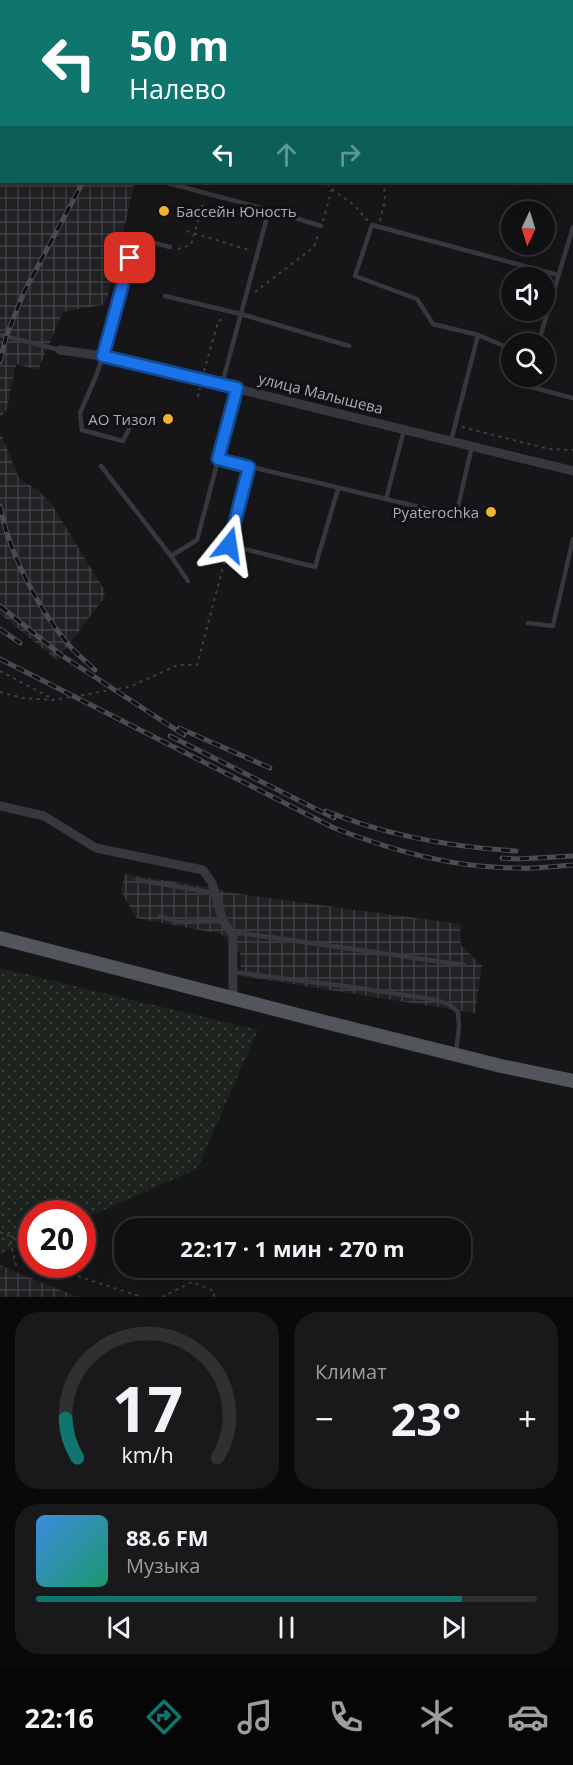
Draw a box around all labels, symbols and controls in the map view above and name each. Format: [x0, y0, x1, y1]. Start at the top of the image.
text: 50 m [129, 16, 229, 73]
icon: left [30, 24, 108, 102]
text: Налево [129, 70, 226, 107]
icon: left [207, 138, 240, 171]
icon: ahead [270, 138, 303, 171]
icon: right [333, 138, 366, 171]
place label: Бассейн Юность [176, 201, 297, 221]
north arrow [501, 201, 555, 255]
map controls [501, 201, 555, 387]
marker: Бассейн Юность [157, 204, 171, 218]
pin [104, 232, 155, 283]
icon: arrive [113, 241, 146, 274]
button: sound [501, 267, 555, 321]
button: search [501, 333, 555, 387]
street label: улица Малышева [257, 368, 385, 418]
place label: АО Тизол [88, 409, 156, 429]
marker: АО Тизол [161, 412, 175, 426]
place label: Pyaterochka [393, 502, 479, 522]
marker: Pyaterochka [484, 505, 498, 519]
position arrow [197, 513, 261, 577]
speed limit sign: 20 [18, 1200, 96, 1278]
text: 22:17 · 1 мин · 270 m [180, 1233, 405, 1263]
text: Климат [315, 1358, 387, 1385]
text: 17 [111, 1365, 183, 1450]
text: 23° [391, 1388, 461, 1449]
text: − [315, 1396, 334, 1441]
text: + [518, 1396, 537, 1441]
text: km/h [121, 1440, 173, 1469]
text: 88.6 FM [126, 1522, 209, 1552]
text: Музыка [126, 1552, 200, 1579]
icon: previous [103, 1611, 136, 1644]
icon: pause [270, 1611, 303, 1644]
icon: next [437, 1611, 470, 1644]
icon: directions [143, 1696, 185, 1738]
icon: music [234, 1696, 276, 1738]
icon: phone [325, 1696, 367, 1738]
icon: climate [416, 1696, 458, 1738]
icon: car [507, 1696, 549, 1738]
text: 22:16 [24, 1699, 94, 1736]

